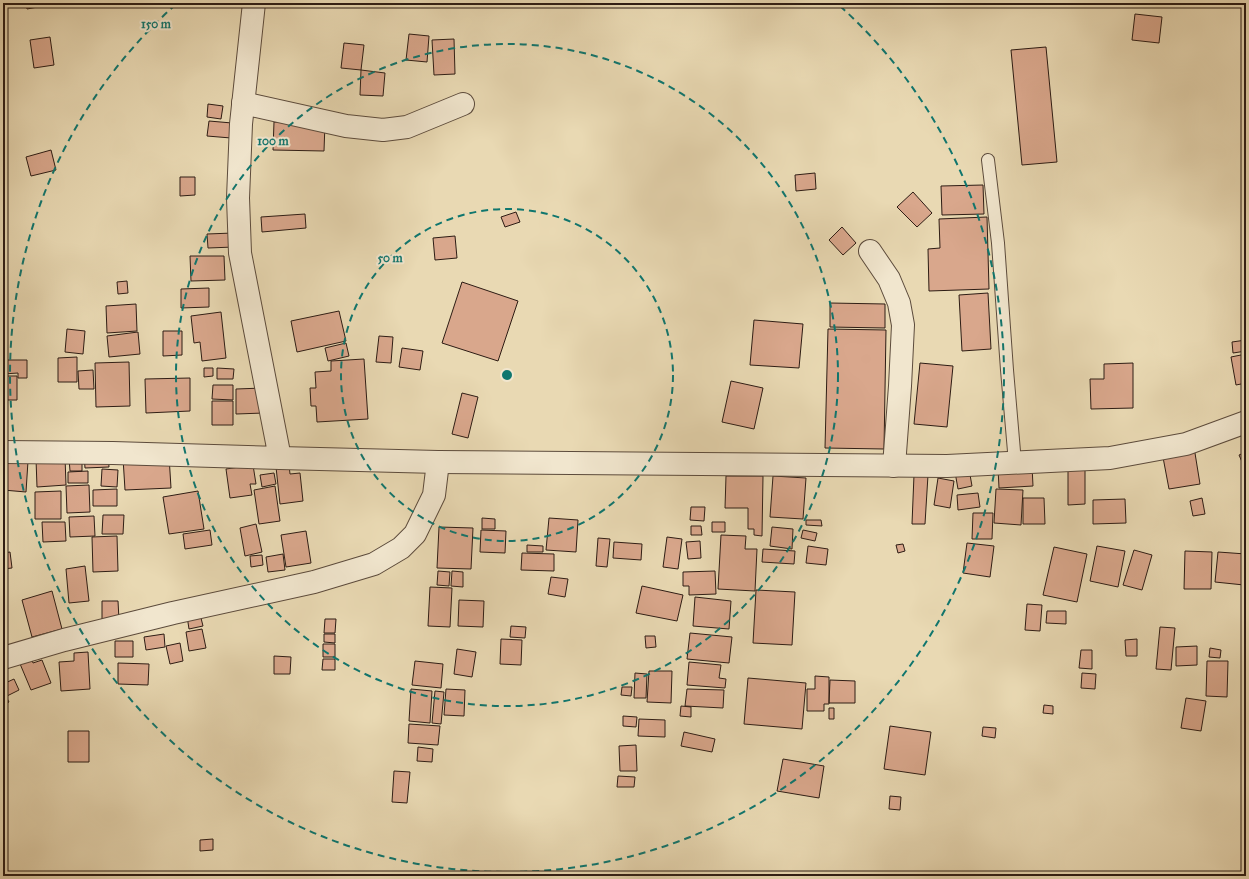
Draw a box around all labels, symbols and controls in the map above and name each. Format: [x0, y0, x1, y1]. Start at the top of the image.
text: 150 m [141, 17, 172, 31]
text: 100 m [257, 134, 290, 148]
text: 50 m [377, 251, 404, 265]
centre of rings [500, 368, 514, 382]

